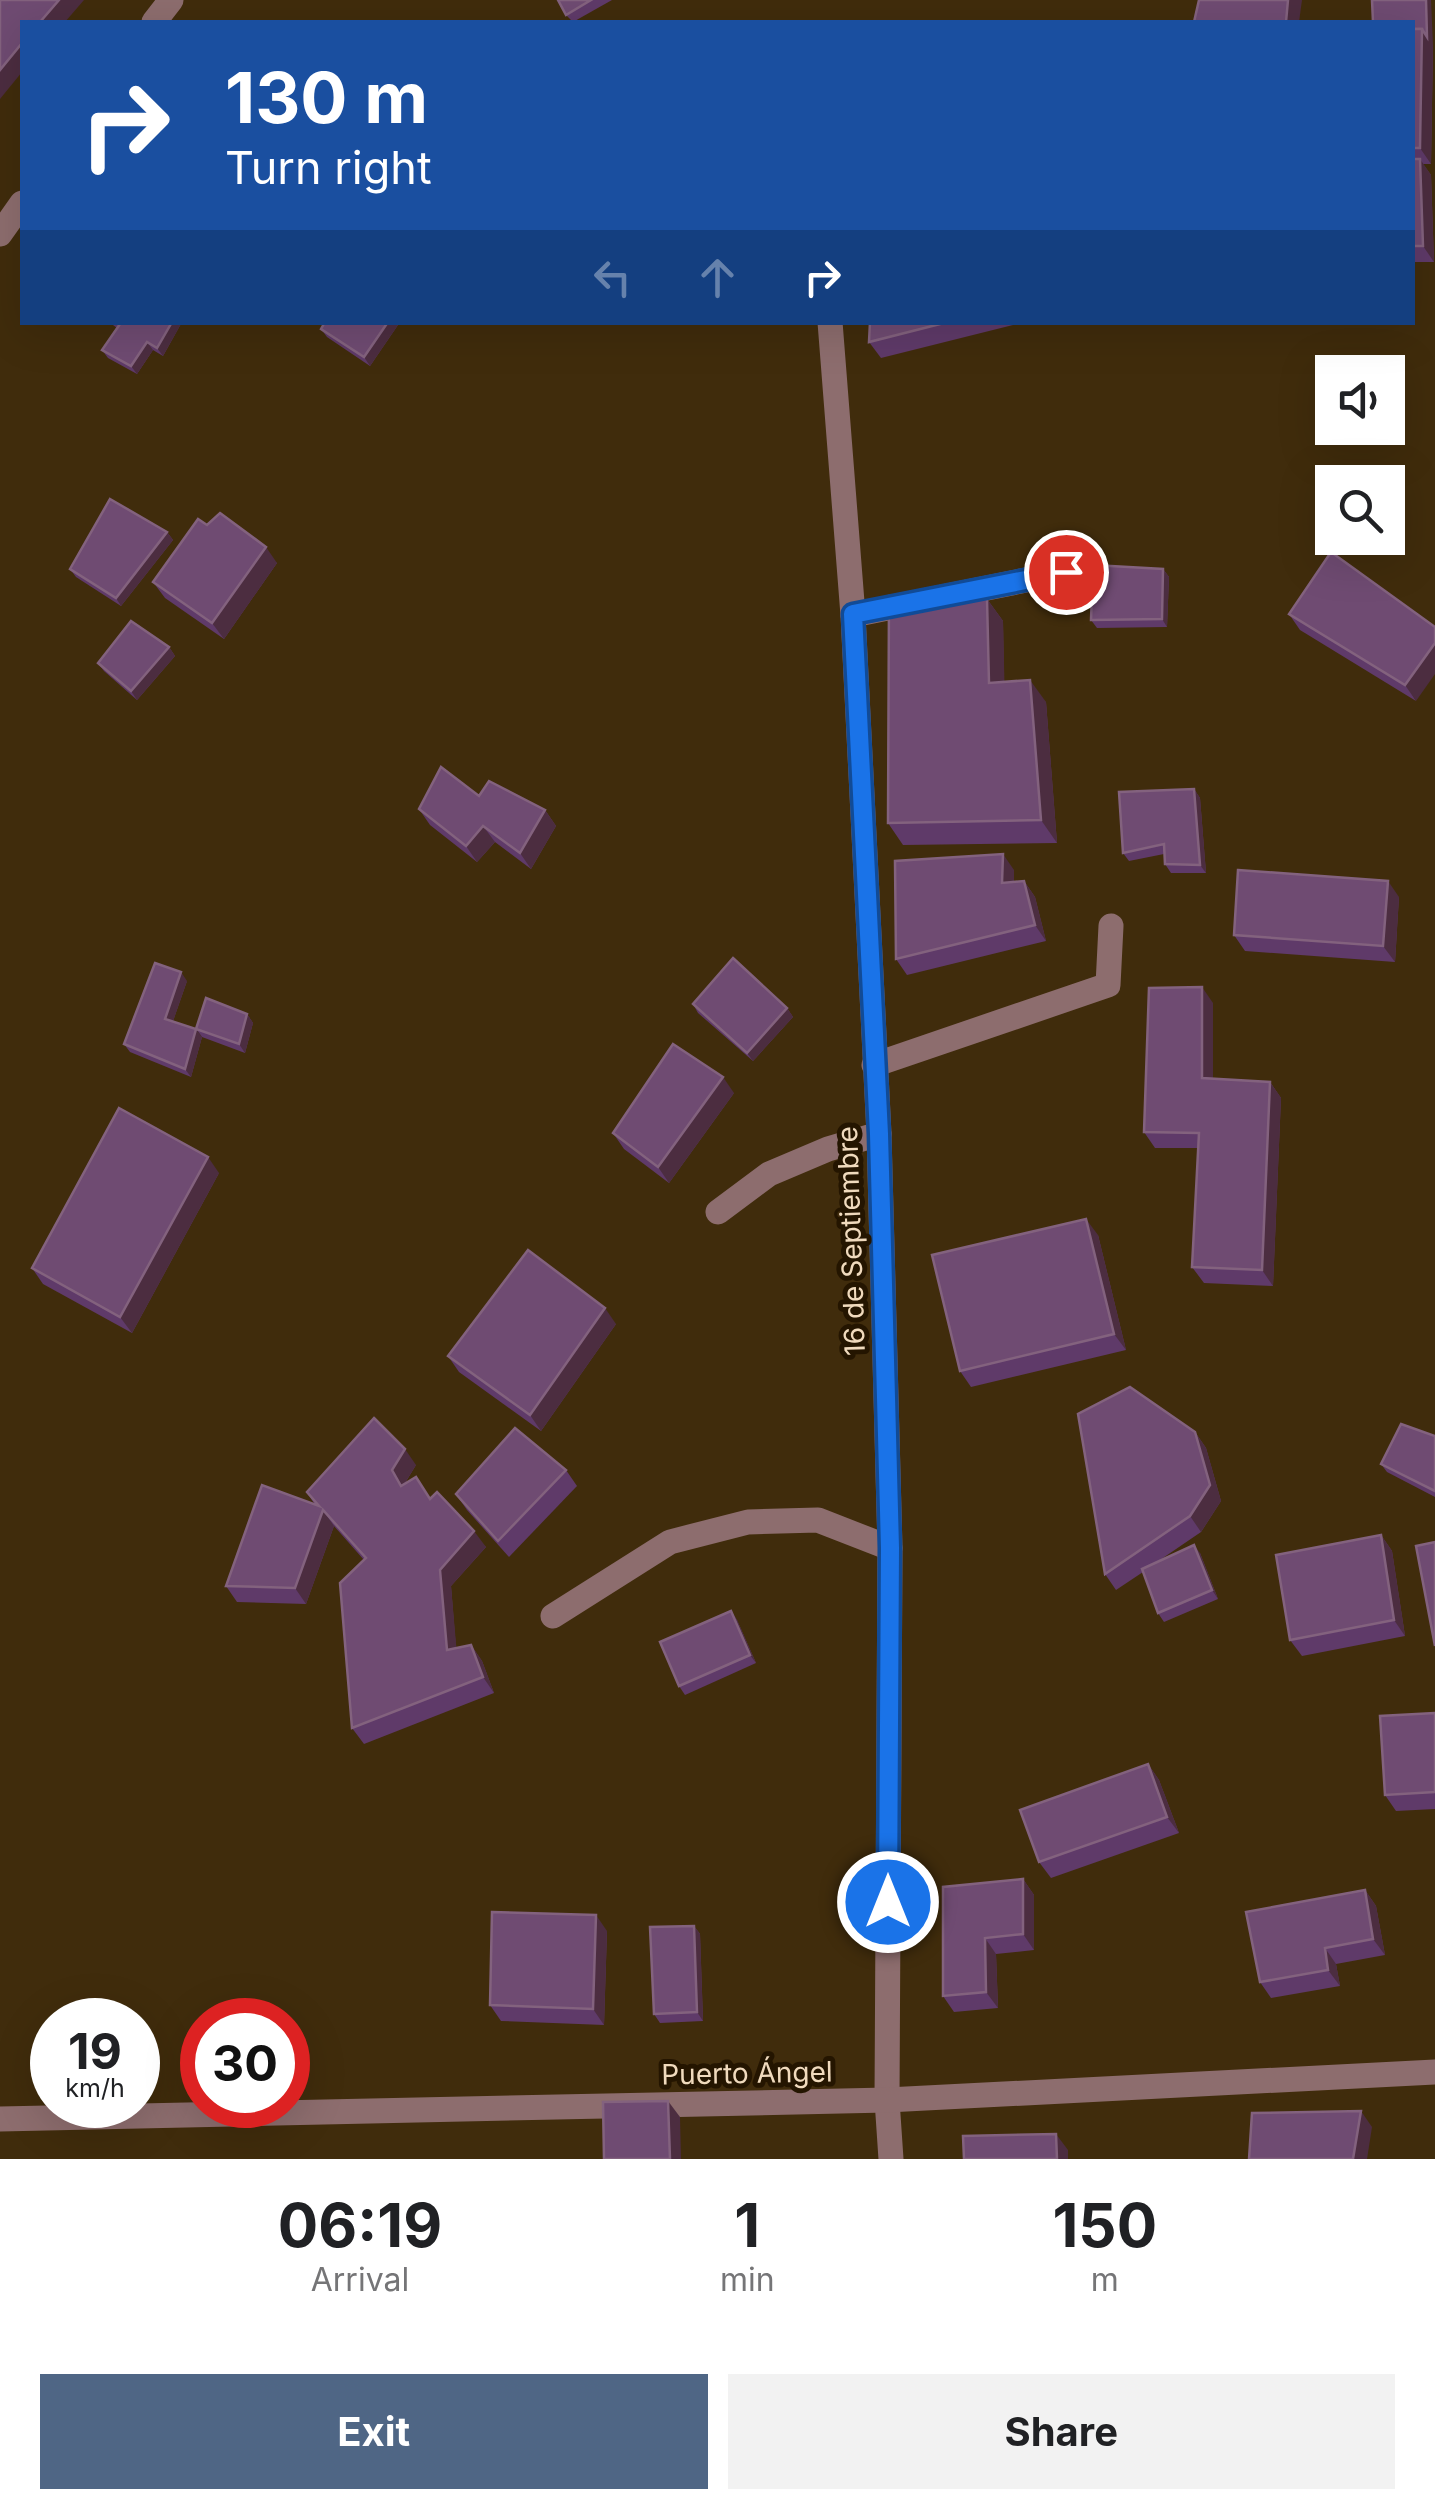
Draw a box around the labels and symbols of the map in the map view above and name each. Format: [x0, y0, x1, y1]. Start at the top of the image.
pin [1024, 530, 1109, 615]
street label: 16 de Septiembre [830, 1126, 872, 1356]
position arrow [836, 1850, 940, 1954]
speed limit sign: 30 [180, 1998, 310, 2128]
street label: Puerto Ángel [661, 2054, 833, 2091]

